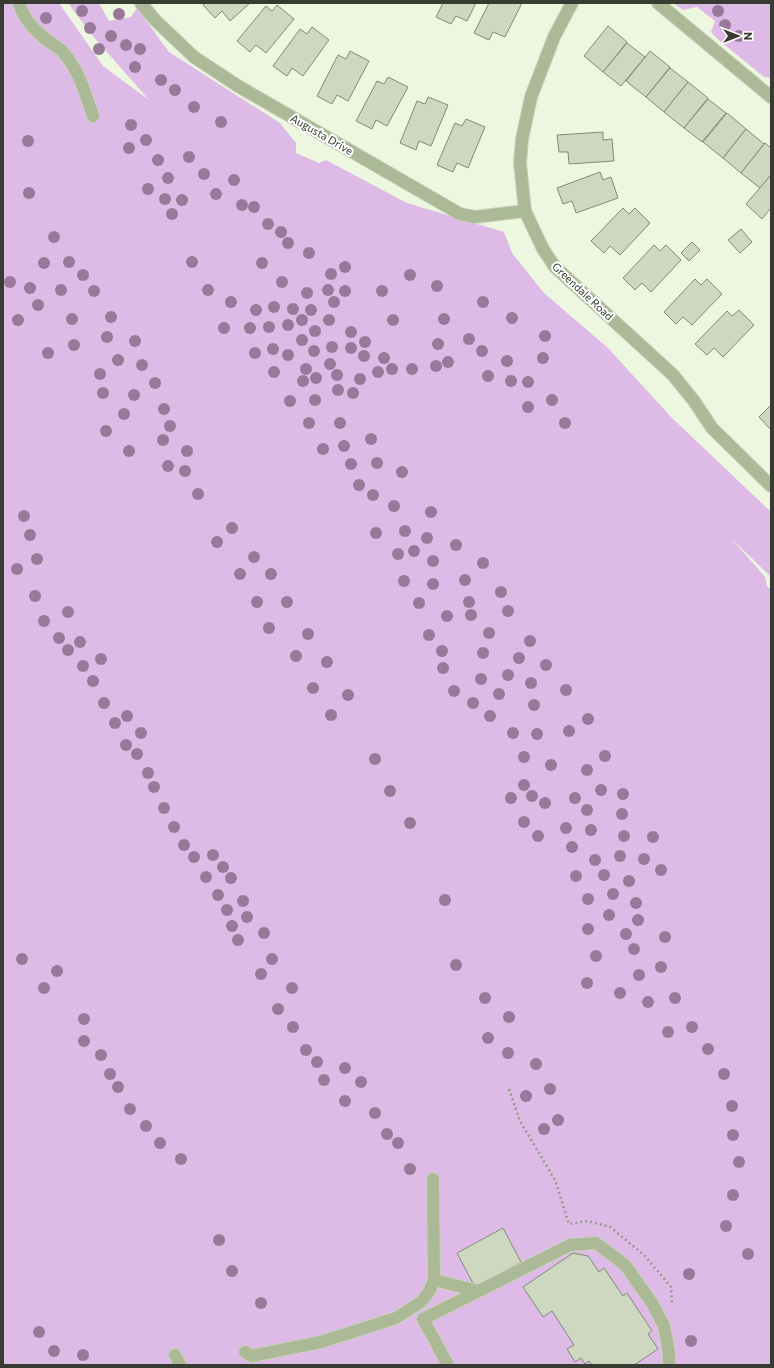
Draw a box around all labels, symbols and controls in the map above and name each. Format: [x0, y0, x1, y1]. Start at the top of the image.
north arrow [718, 16, 758, 56]
text: N [742, 32, 755, 40]
street label: Augusta Drive [289, 111, 356, 157]
street label: Greendale Road [550, 259, 616, 323]

